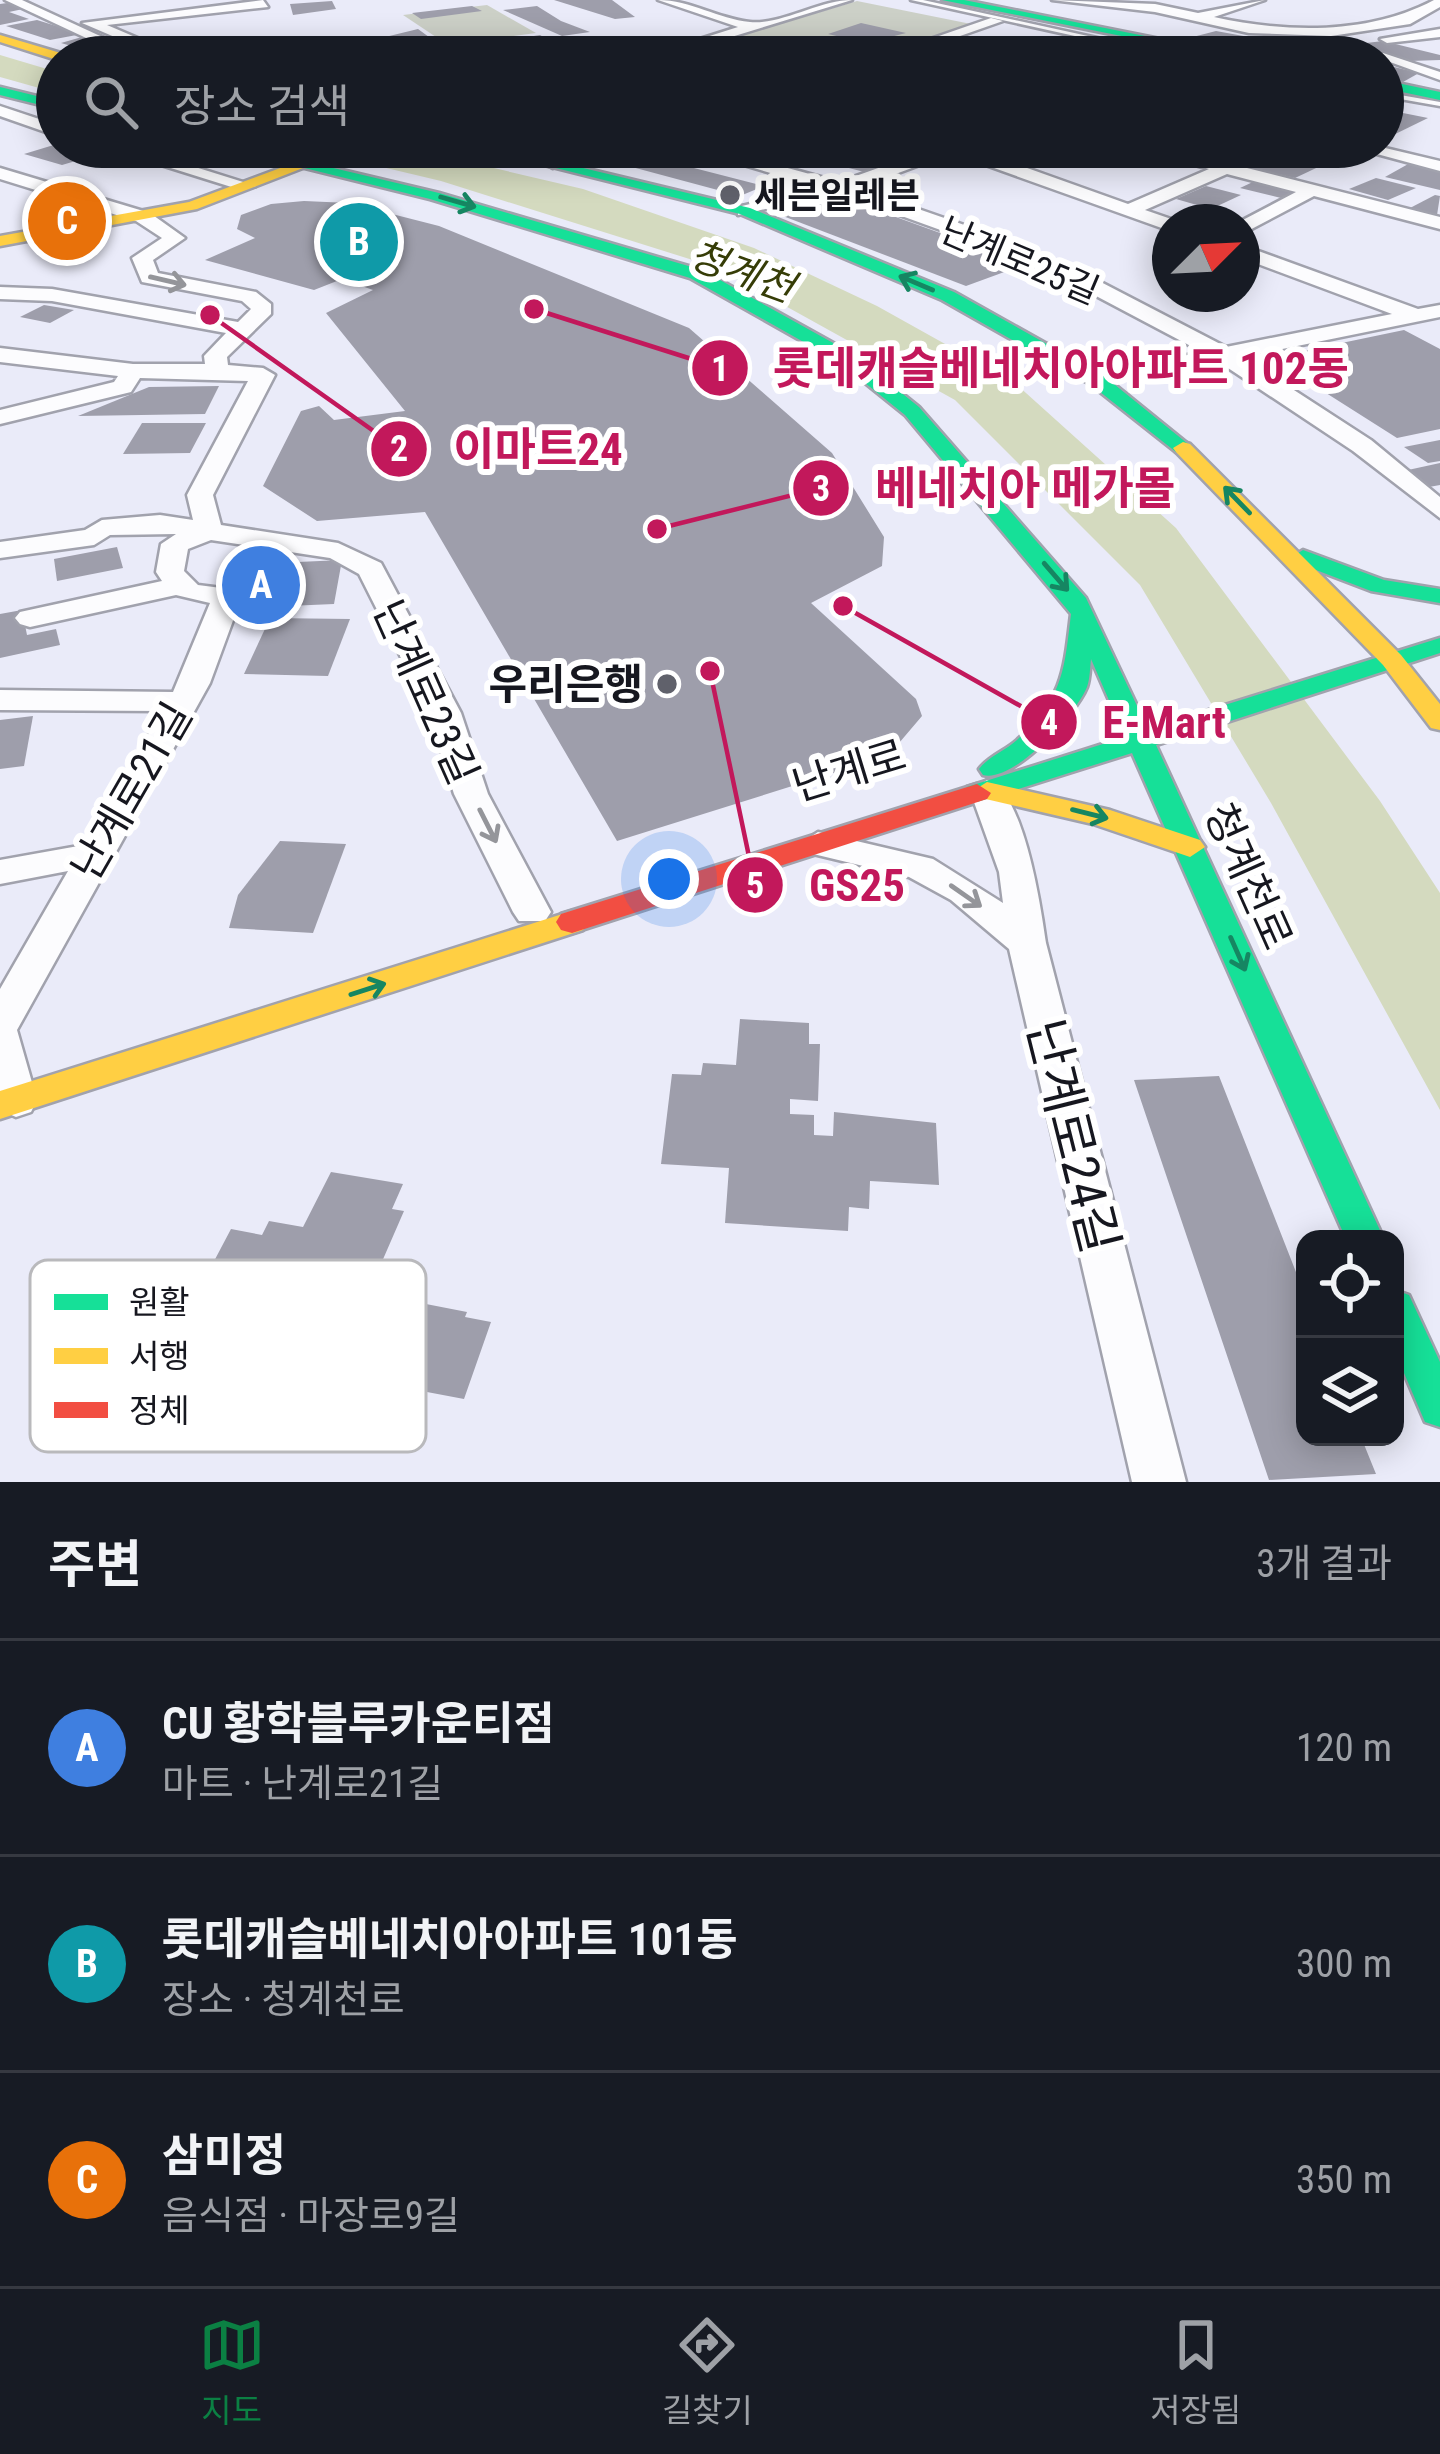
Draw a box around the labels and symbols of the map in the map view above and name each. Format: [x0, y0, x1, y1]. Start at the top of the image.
place label: 세븐일레븐 [754, 175, 920, 217]
pin: C [28, 176, 106, 266]
marker: 세븐일레븐 [717, 182, 743, 208]
one-way arrow [438, 193, 476, 215]
pin: B [320, 197, 398, 287]
north arrow [1152, 204, 1260, 312]
street label: 난계로25길 [934, 209, 1105, 313]
water label: 청계천 [683, 232, 804, 313]
one-way arrow [149, 270, 187, 293]
one-way arrow [898, 271, 935, 292]
callout: 롯데캐슬베네치아아파트 102동 [690, 328, 1373, 409]
text: 롯데캐슬베네치아아파트 102동 [773, 342, 1349, 395]
text: 1 [711, 348, 729, 390]
callout: 이마트24 [369, 408, 647, 489]
text: 이마트24 [453, 423, 623, 476]
text: 2 [390, 428, 408, 470]
callout: 베네치아 메가몰 [791, 448, 1199, 529]
text: 베네치아 메가몰 [875, 462, 1175, 515]
text: 3 [812, 468, 830, 510]
one-way arrow [1223, 486, 1251, 515]
pin: A [222, 540, 300, 630]
one-way arrow [1042, 562, 1070, 592]
street label: 난계로23길 [363, 593, 488, 792]
place label: 우리은행 [488, 660, 643, 709]
marker: 우리은행 [654, 671, 680, 697]
callout: E-Mart [1019, 682, 1250, 763]
street label: 난계로21길 [61, 694, 202, 888]
text: E-Mart [1102, 696, 1226, 749]
text: 4 [1040, 702, 1058, 744]
street label: 난계로 [787, 730, 912, 811]
street label: 청계천로 [1195, 796, 1302, 957]
one-way arrow [1070, 804, 1108, 826]
one-way arrow [477, 807, 500, 843]
callout: GS25 [725, 845, 929, 926]
your location [639, 849, 699, 909]
text: GS25 [809, 859, 905, 912]
text: 5 [746, 865, 764, 907]
one-way arrow [949, 883, 983, 908]
one-way arrow [1228, 935, 1250, 971]
one-way arrow [348, 976, 386, 998]
street label: 난계로24길 [1015, 1013, 1130, 1259]
legend [30, 1260, 426, 1452]
text: 원활 [129, 1283, 190, 1322]
text: 서행 [129, 1337, 190, 1376]
text: 정체 [129, 1391, 190, 1430]

